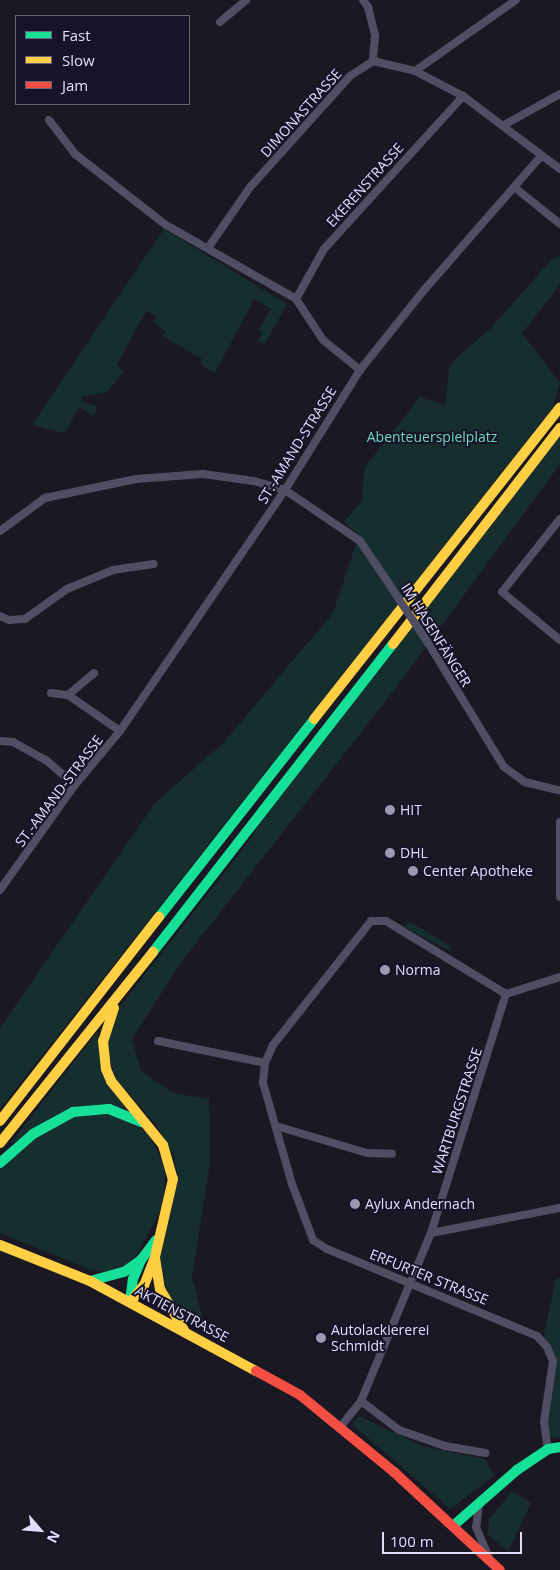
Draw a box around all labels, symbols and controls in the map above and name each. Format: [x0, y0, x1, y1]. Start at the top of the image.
legend [15, 15, 190, 105]
text: Fast [62, 25, 91, 45]
text: Slow [62, 50, 95, 70]
street label: DIMONASTRASSE [257, 65, 345, 161]
text: Jam [62, 75, 88, 95]
street label: EKERENSTRASSE [323, 140, 407, 230]
street label: ST.-AMAND-STRASSE [254, 383, 340, 507]
park label: Abenteuerspielplatz [367, 429, 497, 445]
street label: IM HASENFÄNGER [397, 580, 475, 690]
street label: ST.-AMAND-STRASSE [12, 732, 106, 850]
place label: HIT [400, 802, 422, 818]
marker: HIT [384, 804, 396, 816]
place label: DHL [400, 845, 428, 861]
marker: DHL [384, 847, 396, 859]
place label: Center Apotheke [423, 863, 533, 879]
marker: Center Apotheke [407, 865, 419, 877]
place label: Norma [395, 962, 440, 978]
marker: Norma [379, 964, 391, 976]
street label: WARTBURGSTRASSE [429, 1046, 485, 1176]
place label: Aylux Andernach [365, 1196, 475, 1212]
marker: Aylux Andernach [349, 1198, 361, 1210]
street label: ERFURTER STRASSE [367, 1246, 491, 1308]
street label: AKTIENSTRASSE [132, 1282, 232, 1346]
place label: Autolackiererei Schmidt [331, 1322, 429, 1354]
marker: Autolackiererei Schmidt [315, 1332, 327, 1344]
north arrow [15, 1505, 65, 1555]
scale bar [385, 1522, 525, 1554]
text: N [43, 1528, 65, 1546]
text: 100 m [390, 1531, 434, 1551]

